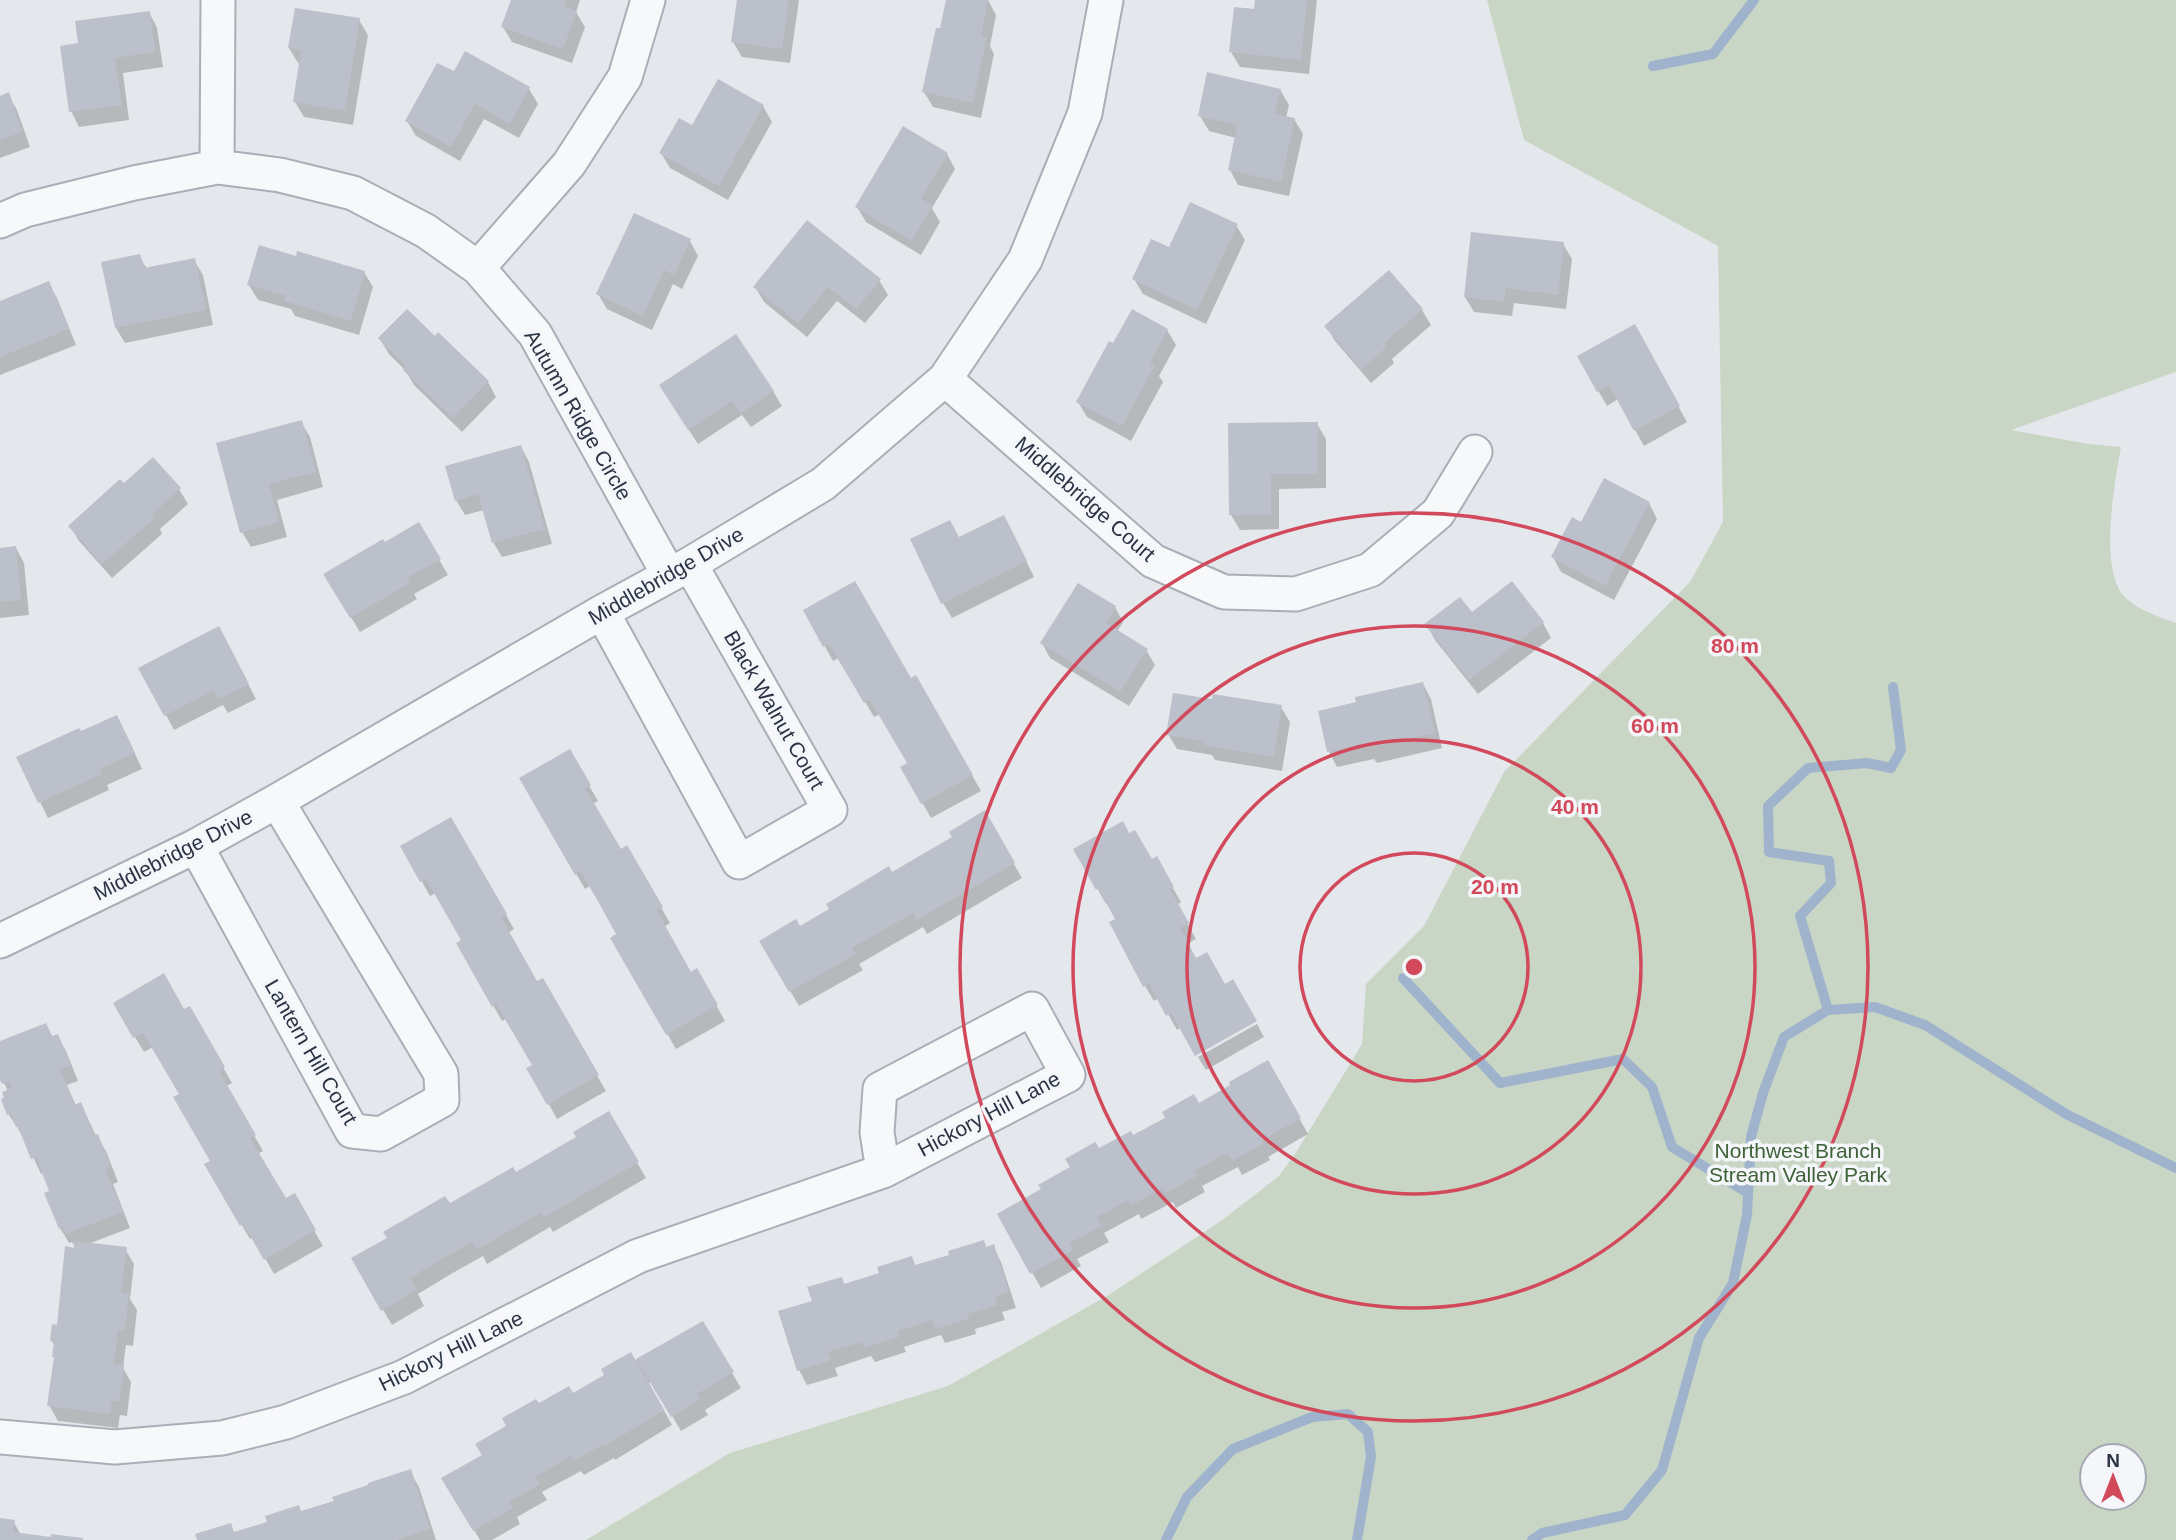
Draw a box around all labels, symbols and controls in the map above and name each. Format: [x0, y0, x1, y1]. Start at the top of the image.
street label: Autumn Ridge Circle [520, 326, 637, 504]
street label: Middlebridge Court [1011, 432, 1160, 566]
street label: Middlebridge Drive [584, 522, 747, 629]
street label: Black Walnut Court [720, 627, 829, 793]
text: 80 m [1711, 634, 1759, 657]
text: 60 m [1631, 714, 1679, 737]
text: 40 m [1551, 795, 1599, 818]
street label: Middlebridge Drive [90, 805, 256, 905]
text: 20 m [1471, 875, 1519, 898]
centre of rings [1402, 955, 1426, 979]
street label: Lantern Hill Court [261, 975, 362, 1128]
street label: Hickory Hill Lane [914, 1066, 1064, 1161]
park label: Northwest Branch Stream Valley Park [1709, 1139, 1888, 1186]
street label: Hickory Hill Lane [375, 1306, 527, 1395]
north arrow [2078, 1442, 2148, 1512]
text: N [2106, 1450, 2120, 1471]

